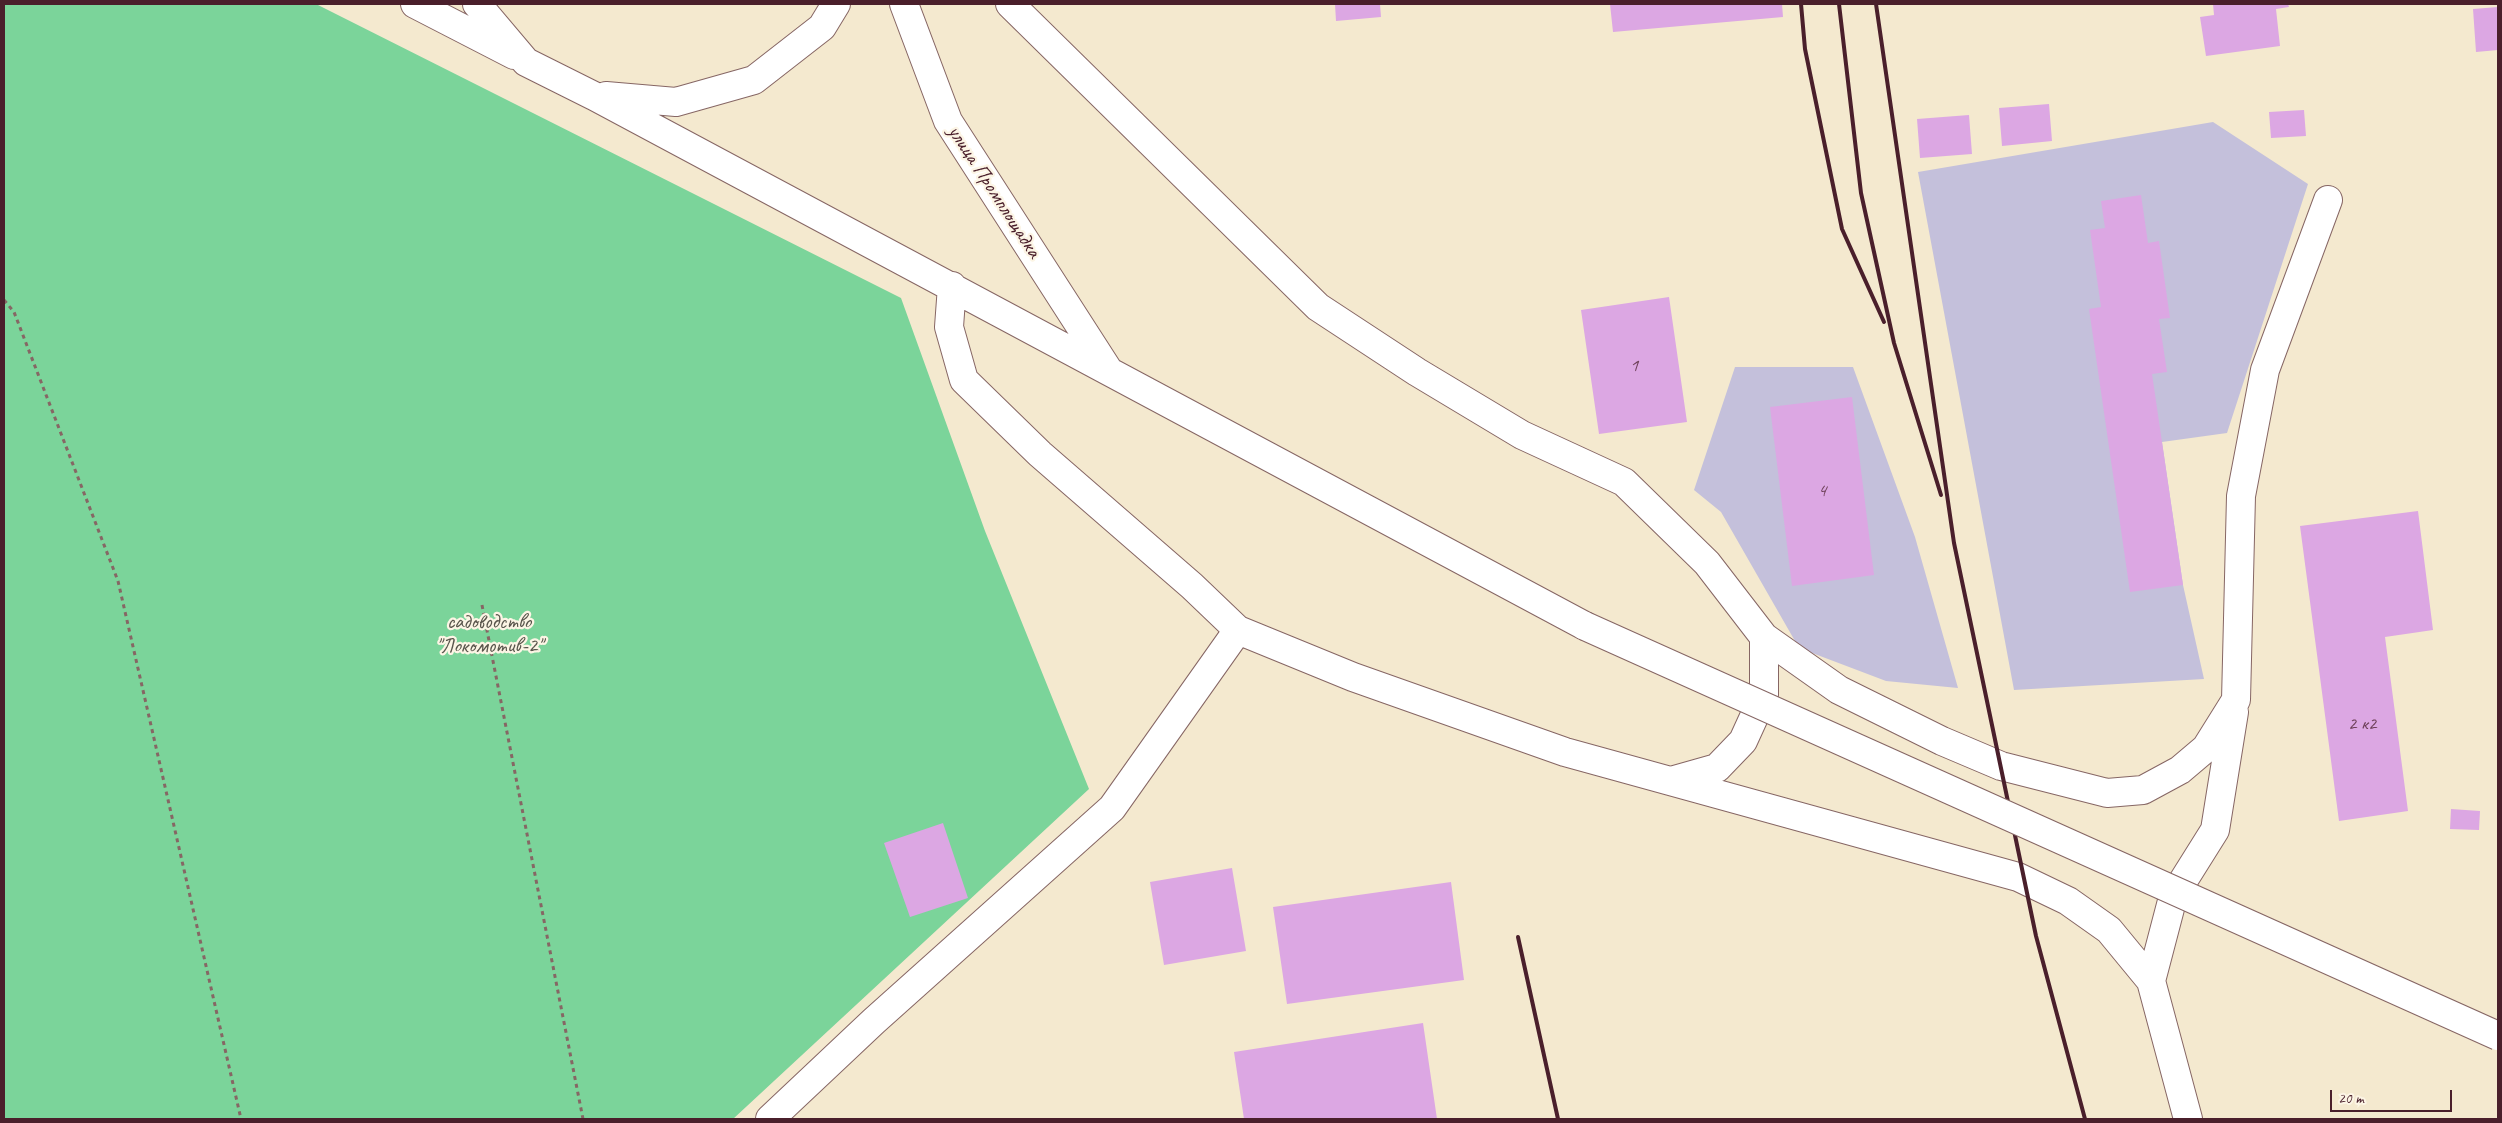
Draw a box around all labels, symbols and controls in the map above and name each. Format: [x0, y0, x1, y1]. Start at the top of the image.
street label: улица Промплощадка [942, 121, 1046, 263]
house number: 1 [1630, 355, 1638, 377]
house number: 4 [1818, 480, 1826, 502]
park label: садоводство "Локомотив-2" [436, 609, 542, 659]
house number: 2 к2 [2348, 713, 2376, 735]
scale bar [2332, 1080, 2454, 1112]
text: 20 m [2338, 1089, 2364, 1108]

